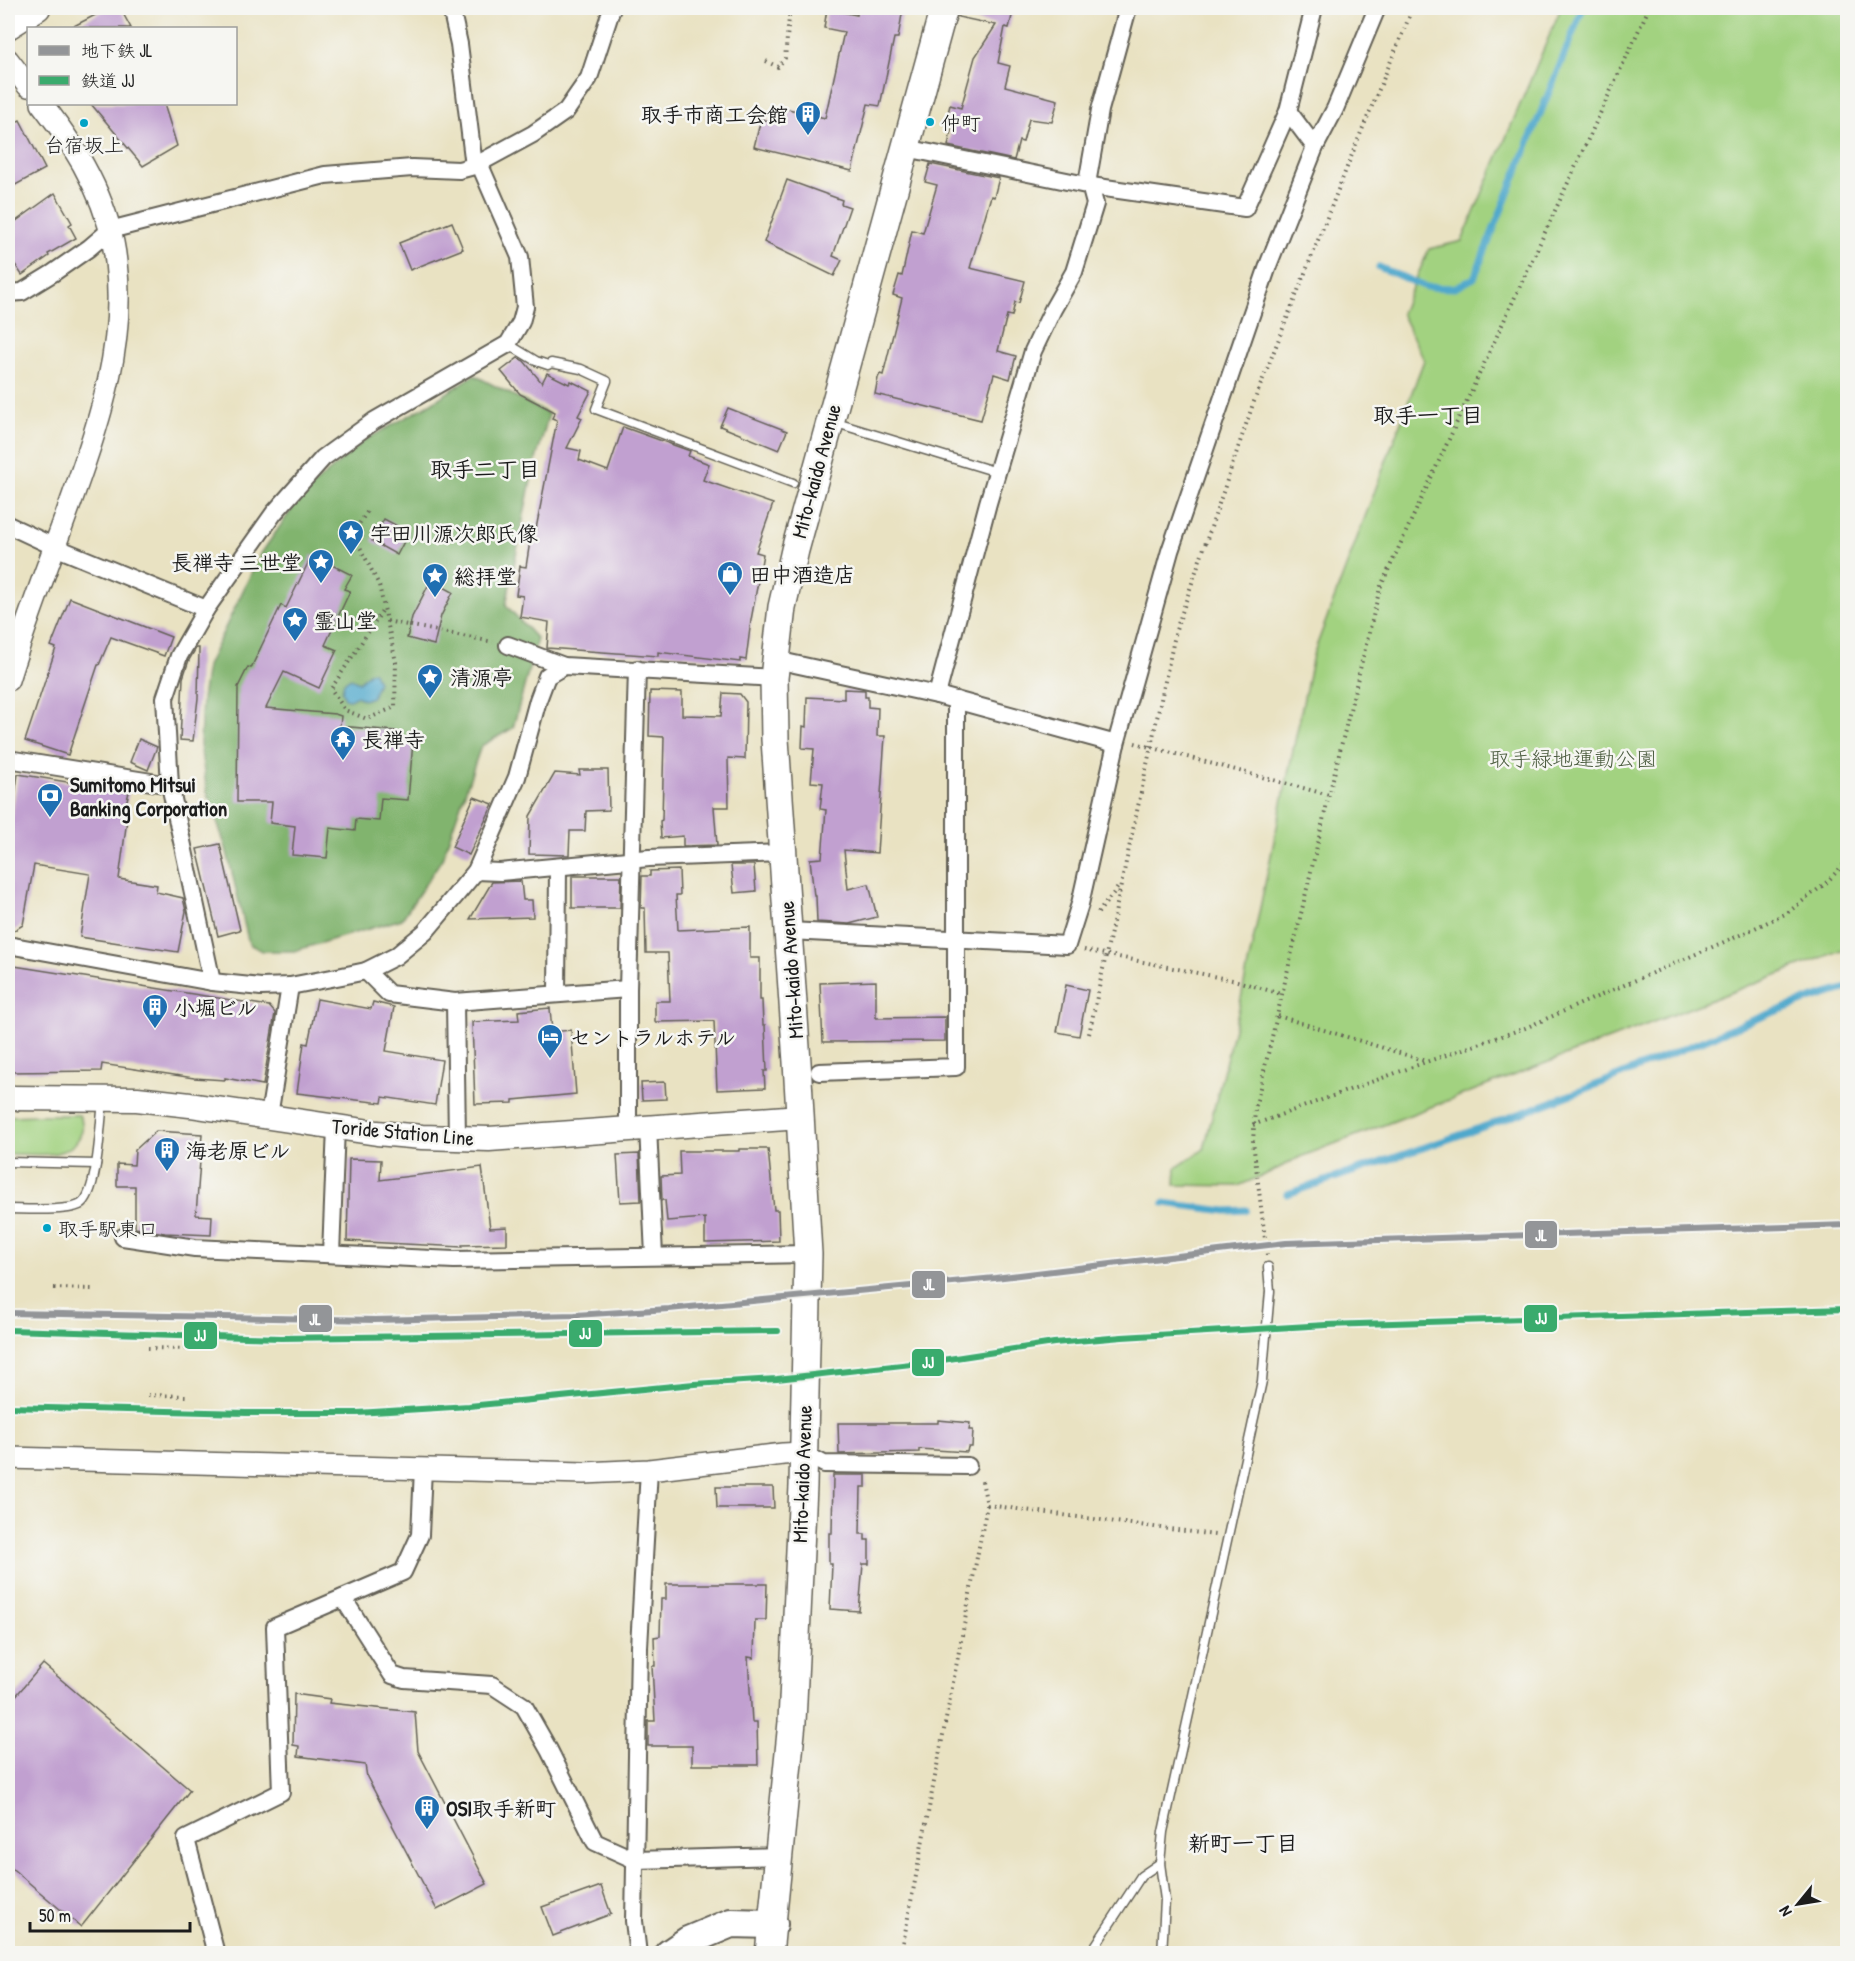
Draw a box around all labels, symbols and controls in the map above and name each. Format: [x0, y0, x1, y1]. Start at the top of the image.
legend [27, 27, 237, 105]
text: 地下鉄 JL [81, 38, 153, 63]
text: 鉄道 JJ [81, 68, 135, 93]
building icon: 取手市商工会館 [793, 99, 823, 137]
place label: 取手市商工会館 [641, 100, 788, 129]
place label: 仲町 [941, 109, 981, 136]
marker: 仲町 [924, 116, 936, 128]
marker: 台宿坂上 [78, 117, 90, 129]
place label: 台宿坂上 [44, 131, 124, 158]
district label: 取手一丁目 [1373, 400, 1483, 430]
street label: Mito-kaido Avenue [784, 401, 848, 541]
district label: 取手二丁目 [430, 454, 540, 484]
place icon: 宇田川源次郎氏像 [336, 518, 366, 556]
place label: 宇田川源次郎氏像 [370, 519, 538, 548]
place icon: 長禅寺 三世堂 [306, 547, 336, 585]
place label: 長禅寺 三世堂 [171, 548, 302, 577]
shop icon: 田中酒造店 [715, 559, 745, 597]
place label: 田中酒造店 [750, 560, 855, 589]
place icon: 総拝堂 [420, 561, 450, 599]
place label: 総拝堂 [454, 562, 517, 591]
place icon: 霊山堂 [280, 605, 310, 643]
place label: 霊山堂 [314, 606, 377, 635]
place icon: 清源亭 [415, 662, 445, 700]
place label: 清源亭 [450, 663, 513, 692]
temple icon: 長禅寺 [328, 724, 358, 762]
place label: 長禅寺 [362, 725, 425, 754]
park label: 取手緑地運動公園 [1489, 744, 1657, 773]
place label: Sumitomo Mitsui Banking Corporation [70, 770, 227, 824]
bank icon: Sumitomo Mitsui Banking Corporation [35, 781, 65, 819]
street label: Mito-kaido Avenue [772, 900, 810, 1040]
building icon: 小堀ビル [140, 992, 170, 1030]
place label: 小堀ビル [174, 993, 258, 1022]
hotel icon: セントラルホテル [535, 1022, 565, 1060]
place label: セントラルホテル [570, 1023, 736, 1052]
street label: Toride Station Line [331, 1111, 475, 1153]
building icon: 海老原ビル [152, 1135, 182, 1173]
place label: 海老原ビル [186, 1136, 291, 1165]
place label: 取手駅東口 [58, 1215, 158, 1242]
line badge: JL [1524, 1220, 1558, 1249]
marker: 取手駅東口 [41, 1222, 53, 1234]
text: JL [1535, 1224, 1547, 1246]
line badge: JL [911, 1270, 946, 1299]
text: JL [923, 1273, 935, 1295]
line badge: JL [298, 1304, 333, 1333]
line badge: JJ [1523, 1304, 1558, 1333]
text: JJ [1535, 1307, 1547, 1329]
text: JL [309, 1308, 321, 1330]
line badge: JJ [568, 1319, 603, 1348]
line badge: JJ [183, 1321, 218, 1350]
text: JJ [579, 1322, 591, 1344]
text: JJ [194, 1324, 206, 1346]
line badge: JJ [911, 1348, 945, 1377]
text: JJ [922, 1351, 934, 1373]
street label: Mito-kaido Avenue [785, 1405, 819, 1543]
building icon: OSI取手新町 [412, 1793, 442, 1831]
place label: OSI取手新町 [446, 1794, 556, 1823]
district label: 新町一丁目 [1188, 1828, 1298, 1858]
north arrow [1768, 1874, 1828, 1934]
scale bar [30, 1895, 190, 1933]
text: N [1773, 1902, 1797, 1921]
text: 50 m [39, 1903, 71, 1928]

